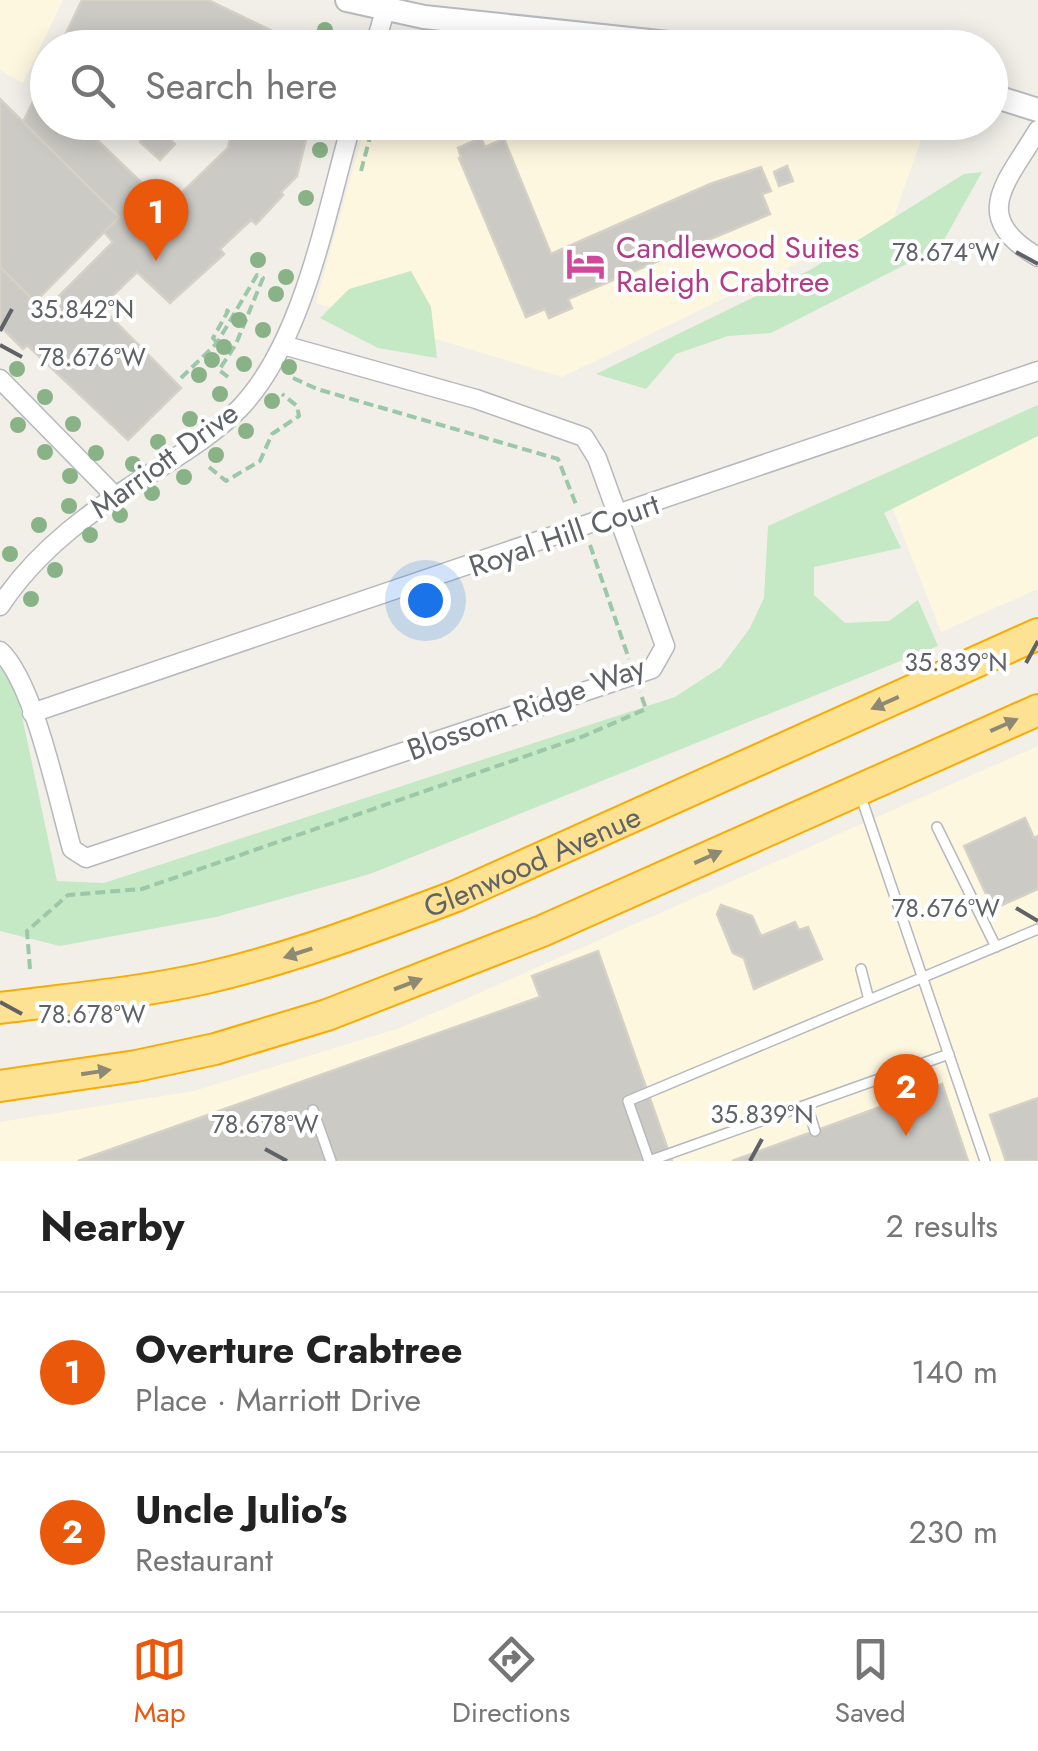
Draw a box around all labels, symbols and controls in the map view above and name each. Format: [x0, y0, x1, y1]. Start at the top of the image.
search box [30, 30, 1008, 140]
icon: search [65, 58, 120, 113]
text: Search here [145, 58, 337, 113]
pin: 1 [124, 178, 188, 261]
place label: Candlewood Suites Raleigh Crabtree [616, 226, 859, 303]
text: 78.674°W [892, 234, 1000, 270]
hotel icon: Candlewood Suites Raleigh Crabtree [565, 243, 607, 285]
text: 35.842°N [30, 291, 134, 327]
text: 78.676°W [38, 339, 146, 375]
street label: Marriott Drive [81, 392, 247, 528]
street label: Royal Hill Court [463, 482, 666, 588]
your location [400, 575, 451, 626]
text: 35.839°N [904, 644, 1008, 680]
street label: Blossom Ridge Way [401, 645, 652, 771]
one-way arrow [870, 695, 899, 712]
one-way arrow [989, 717, 1019, 733]
street label: Glenwood Avenue [417, 794, 647, 928]
one-way arrow [693, 849, 723, 865]
text: 78.676°W [892, 890, 1000, 926]
one-way arrow [283, 946, 313, 961]
one-way arrow [394, 975, 424, 991]
text: 78.678°W [39, 996, 146, 1032]
pin: 2 [874, 1054, 938, 1136]
one-way arrow [81, 1064, 113, 1079]
text: 35.839°N [710, 1096, 814, 1132]
text: 78.678°W [212, 1106, 319, 1142]
text: Nearby [40, 1196, 184, 1257]
text: 2 results [886, 1203, 998, 1249]
text: Overture Crabtree [135, 1322, 463, 1377]
text: 1 [64, 1349, 81, 1395]
text: 140 m [911, 1349, 998, 1395]
text: Place · Marriott Drive [135, 1377, 421, 1423]
text: Uncle Julio's [135, 1482, 347, 1537]
text: 2 [62, 1509, 83, 1555]
text: 230 m [909, 1509, 998, 1555]
text: Restaurant [135, 1537, 273, 1583]
tab: Map [132, 1632, 187, 1733]
tab: Directions [452, 1632, 570, 1733]
tab: Saved [835, 1632, 906, 1733]

